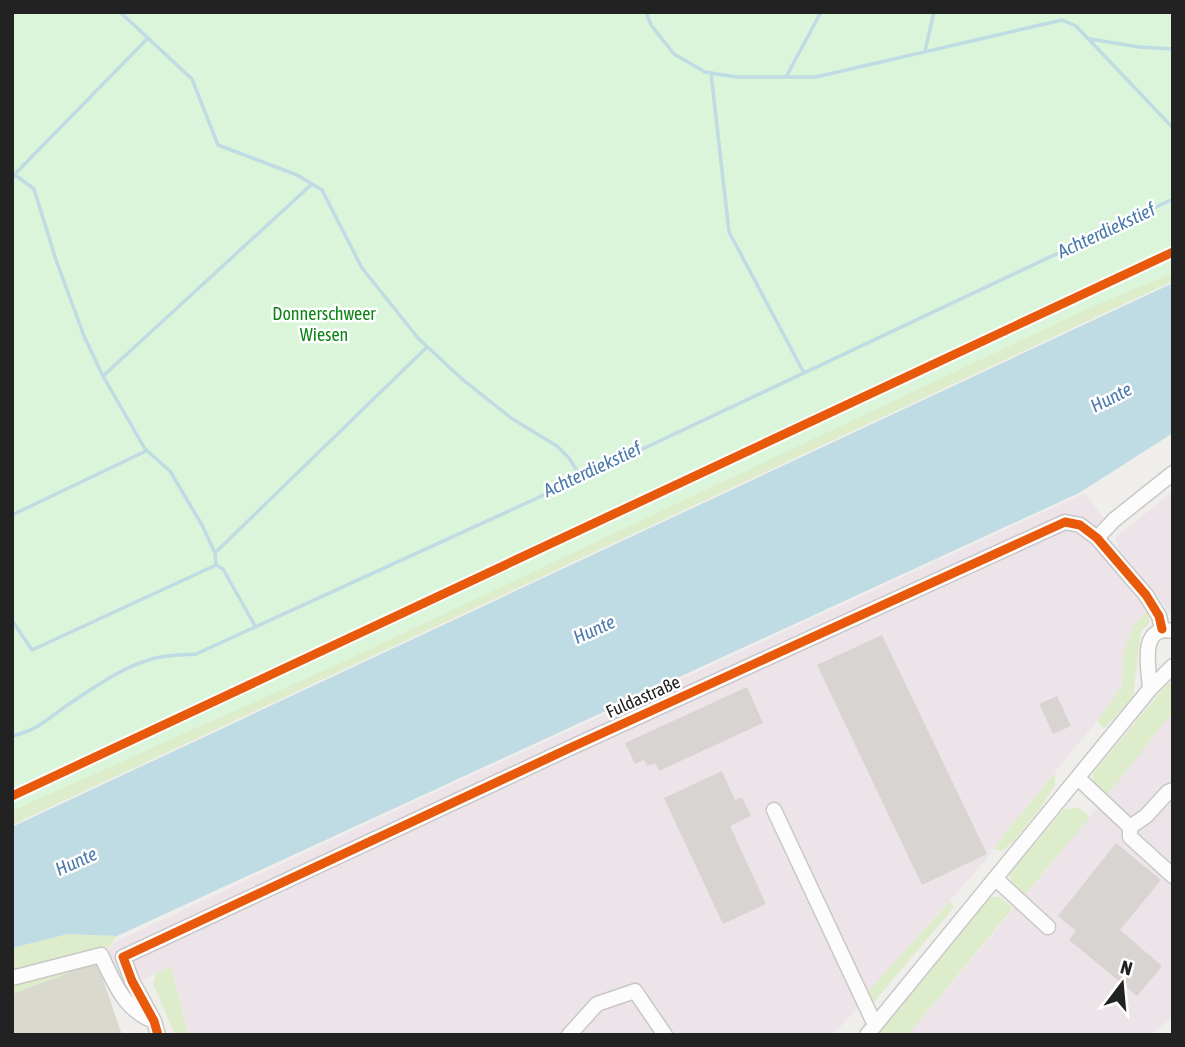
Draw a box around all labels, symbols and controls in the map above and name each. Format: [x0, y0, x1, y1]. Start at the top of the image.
water label: Achterdiekstief [1053, 197, 1159, 263]
park label: Donnerschweer Wiesen [272, 303, 376, 345]
water label: Hunte [1087, 377, 1135, 417]
water label: Achterdiekstief [539, 436, 645, 502]
water label: Hunte [570, 610, 618, 648]
street label: Fuldastraße [603, 671, 683, 722]
water label: Hunte [52, 842, 100, 880]
north arrow [1087, 949, 1157, 1019]
text: N [1118, 956, 1135, 980]

